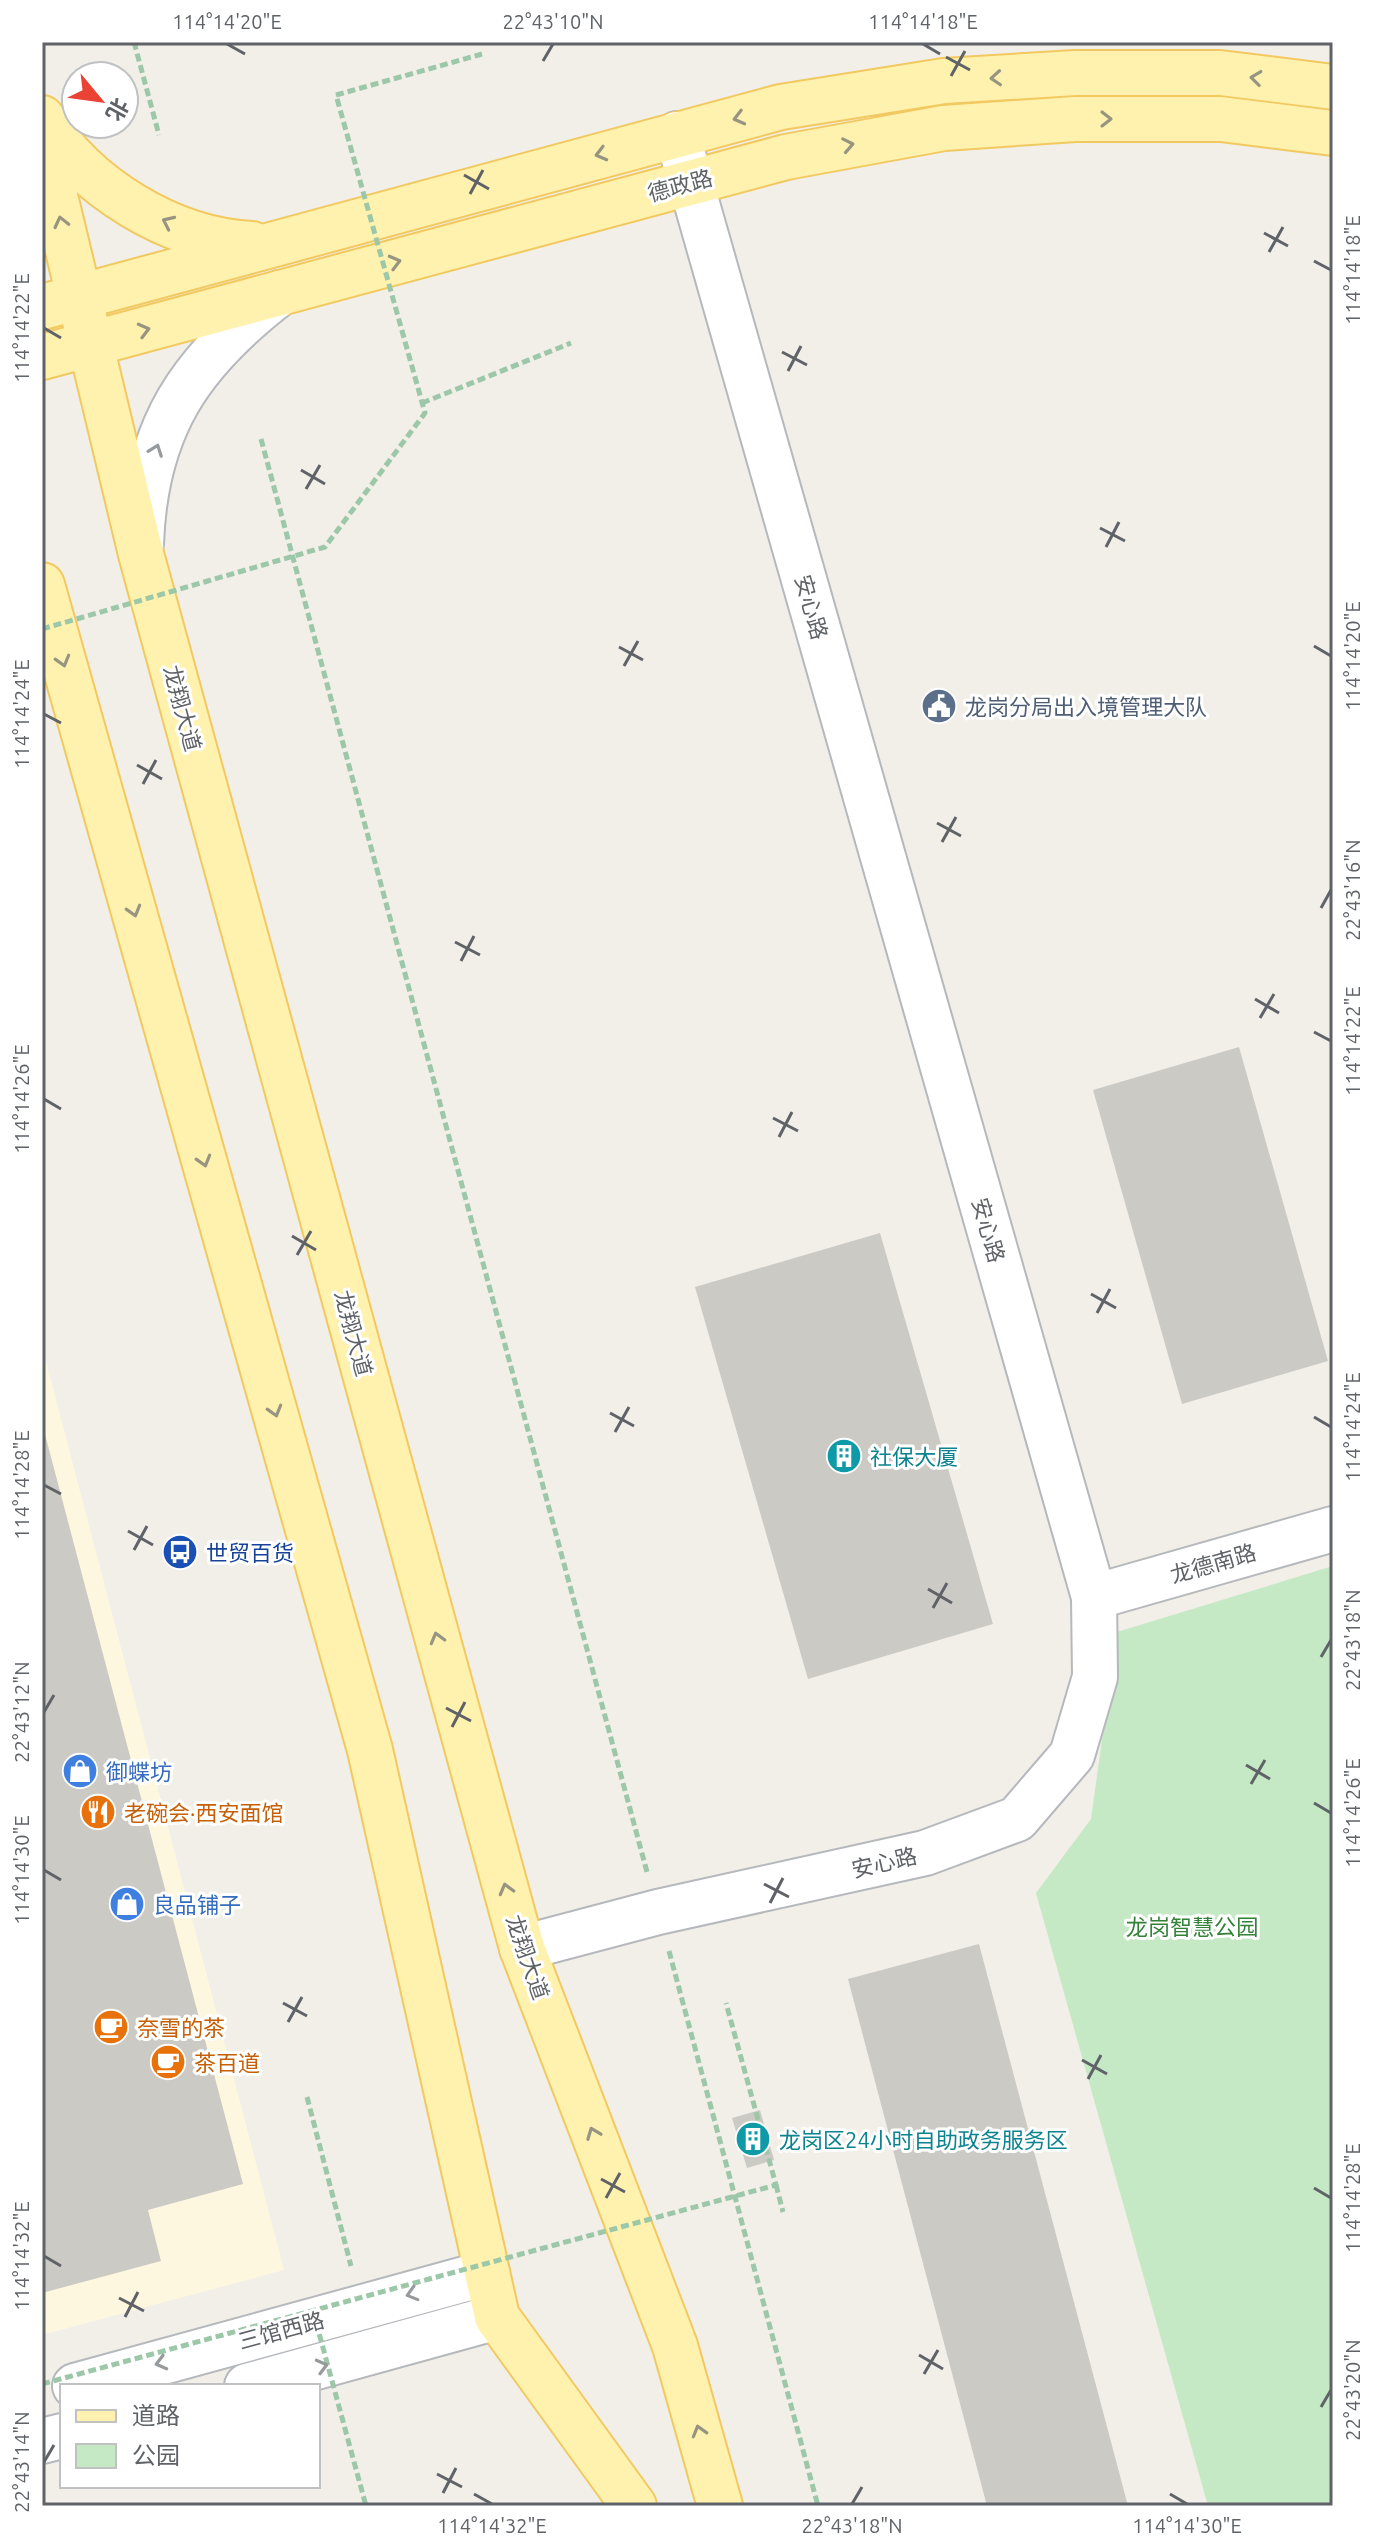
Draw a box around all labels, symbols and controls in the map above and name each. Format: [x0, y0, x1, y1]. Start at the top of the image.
text: 114°14'20"E [172, 10, 282, 33]
text: 22°43'10"N [502, 10, 604, 33]
text: 114°14'18"E [868, 10, 978, 33]
north arrow [60, 60, 140, 140]
one-way arrow [989, 69, 1002, 86]
one-way arrow [1249, 69, 1262, 86]
text: 北 [102, 94, 134, 126]
one-way arrow [733, 108, 747, 125]
one-way arrow [1100, 110, 1113, 128]
one-way arrow [842, 138, 855, 155]
one-way arrow [595, 145, 609, 161]
street label: 德政路 [645, 164, 715, 206]
one-way arrow [53, 215, 70, 229]
text: 114°14'18"E [1341, 215, 1364, 325]
one-way arrow [162, 216, 177, 232]
one-way arrow [388, 255, 402, 271]
text: 114°14'22"E [10, 273, 33, 383]
one-way arrow [137, 323, 151, 339]
one-way arrow [147, 444, 163, 458]
street label: 安心路 [791, 572, 833, 642]
text: 114°14'20"E [1341, 601, 1364, 711]
one-way arrow [54, 653, 70, 667]
text: 114°14'24"E [10, 659, 33, 769]
street label: 龙翔大道 [160, 662, 206, 754]
public building icon: 龙岗分局出入境管理大队 [920, 687, 958, 725]
place label: 龙岗分局出入境管理大队 [965, 694, 1207, 719]
text: 22°43'16"N [1341, 839, 1364, 941]
one-way arrow [125, 903, 141, 917]
text: 114°14'22"E [1341, 986, 1364, 1096]
text: 114°14'26"E [10, 1044, 33, 1154]
one-way arrow [195, 1154, 212, 1167]
street label: 安心路 [968, 1195, 1010, 1265]
street label: 龙翔大道 [331, 1287, 377, 1379]
text: 114°14'24"E [1341, 1372, 1364, 1482]
one-way arrow [266, 1404, 282, 1418]
text: 114°14'28"E [10, 1430, 33, 1540]
building icon: 社保大厦 [825, 1437, 863, 1475]
place label: 社保大厦 [870, 1444, 958, 1469]
bus stop icon: 世贸百货 [161, 1533, 199, 1571]
street label: 龙德南路 [1167, 1539, 1259, 1587]
place label: 世贸百货 [206, 1540, 294, 1565]
text: 22°43'18"N [1341, 1589, 1364, 1691]
one-way arrow [430, 1631, 447, 1645]
text: 22°43'12"N [10, 1661, 33, 1763]
shop icon: 御蝶坊 [61, 1752, 99, 1790]
text: 114°14'26"E [1341, 1758, 1364, 1868]
place label: 御蝶坊 [106, 1759, 172, 1784]
restaurant icon: 老碗会·西安面馆 [79, 1793, 117, 1831]
place label: 老碗会·西安面馆 [124, 1800, 283, 1825]
text: 114°14'30"E [10, 1815, 33, 1925]
street label: 安心路 [849, 1842, 919, 1882]
one-way arrow [499, 1882, 515, 1896]
shop icon: 良品铺子 [108, 1885, 146, 1923]
place label: 良品铺子 [153, 1892, 241, 1917]
street label: 龙翔大道 [502, 1911, 554, 2003]
park label: 龙岗智慧公园 [1126, 1914, 1258, 1939]
cafe icon: 奈雪的茶 [92, 2008, 130, 2046]
place label: 奈雪的茶 [137, 2015, 225, 2040]
cafe icon: 茶百道 [149, 2043, 187, 2081]
place label: 茶百道 [194, 2050, 260, 2075]
building icon: 龙岗区24小时自助政务服务区 [734, 2120, 772, 2158]
one-way arrow [586, 2127, 603, 2141]
place label: 龙岗区24小时自助政务服务区 [779, 2127, 1068, 2152]
text: 114°14'28"E [1341, 2143, 1364, 2253]
text: 114°14'32"E [10, 2201, 33, 2311]
one-way arrow [406, 2285, 420, 2302]
street label: 三馆西路 [235, 2307, 327, 2353]
text: 22°43'20"N [1341, 2339, 1364, 2441]
one-way arrow [155, 2353, 169, 2370]
one-way arrow [315, 2358, 329, 2375]
legend [60, 2384, 320, 2488]
text: 道路 [132, 2402, 180, 2429]
text: 22°43'14"N [10, 2411, 33, 2513]
one-way arrow [692, 2424, 708, 2438]
text: 公园 [132, 2442, 180, 2469]
text: 114°14'32"E [437, 2514, 547, 2537]
text: 22°43'18"N [801, 2514, 903, 2537]
text: 114°14'30"E [1132, 2514, 1242, 2537]

